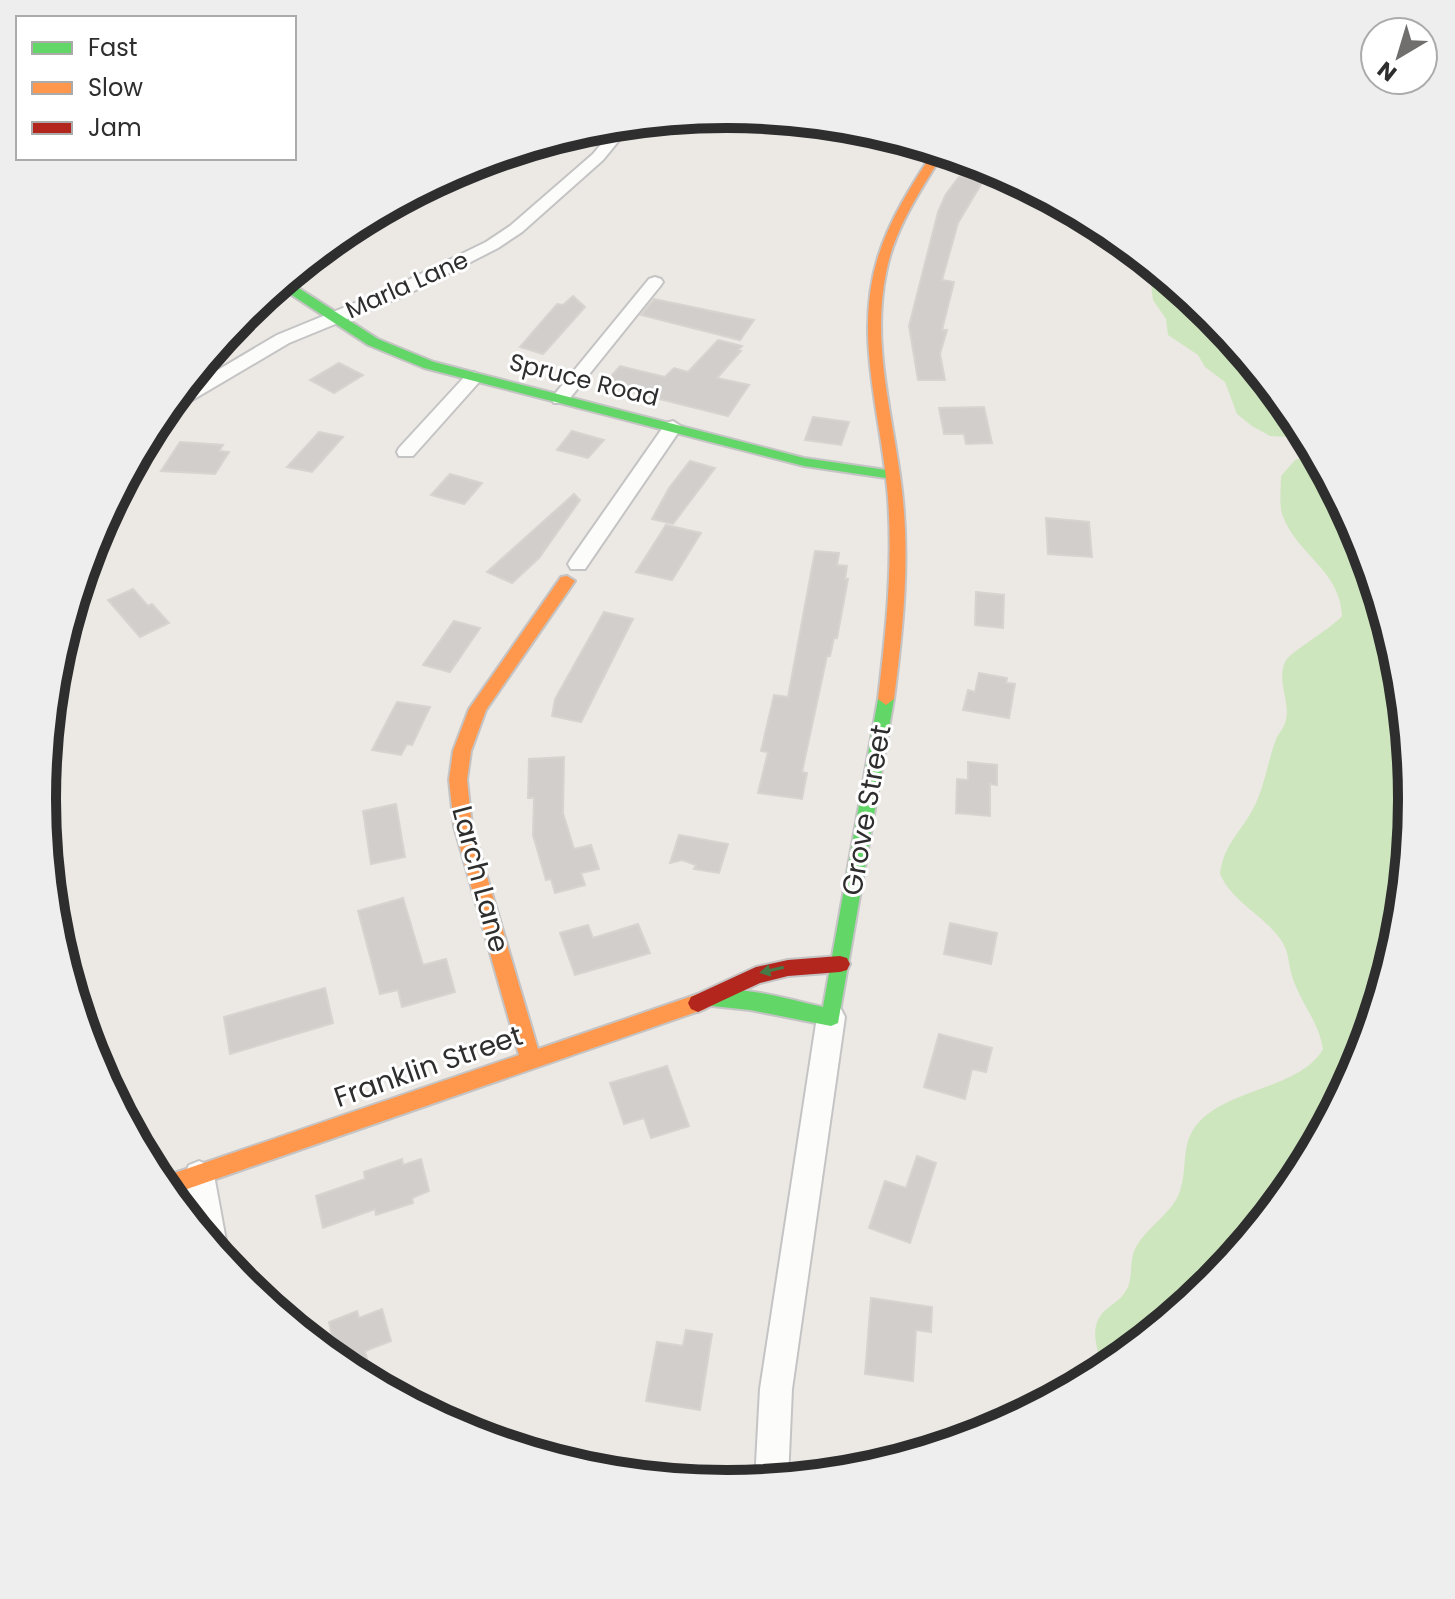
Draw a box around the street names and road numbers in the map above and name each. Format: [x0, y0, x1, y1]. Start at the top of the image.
street label: Marla Lane [340, 243, 473, 326]
street label: Spruce Road [506, 345, 662, 414]
street label: Grove Street [832, 722, 901, 899]
street label: Larch Lane [442, 802, 519, 957]
street label: Franklin Street [329, 1016, 528, 1117]

